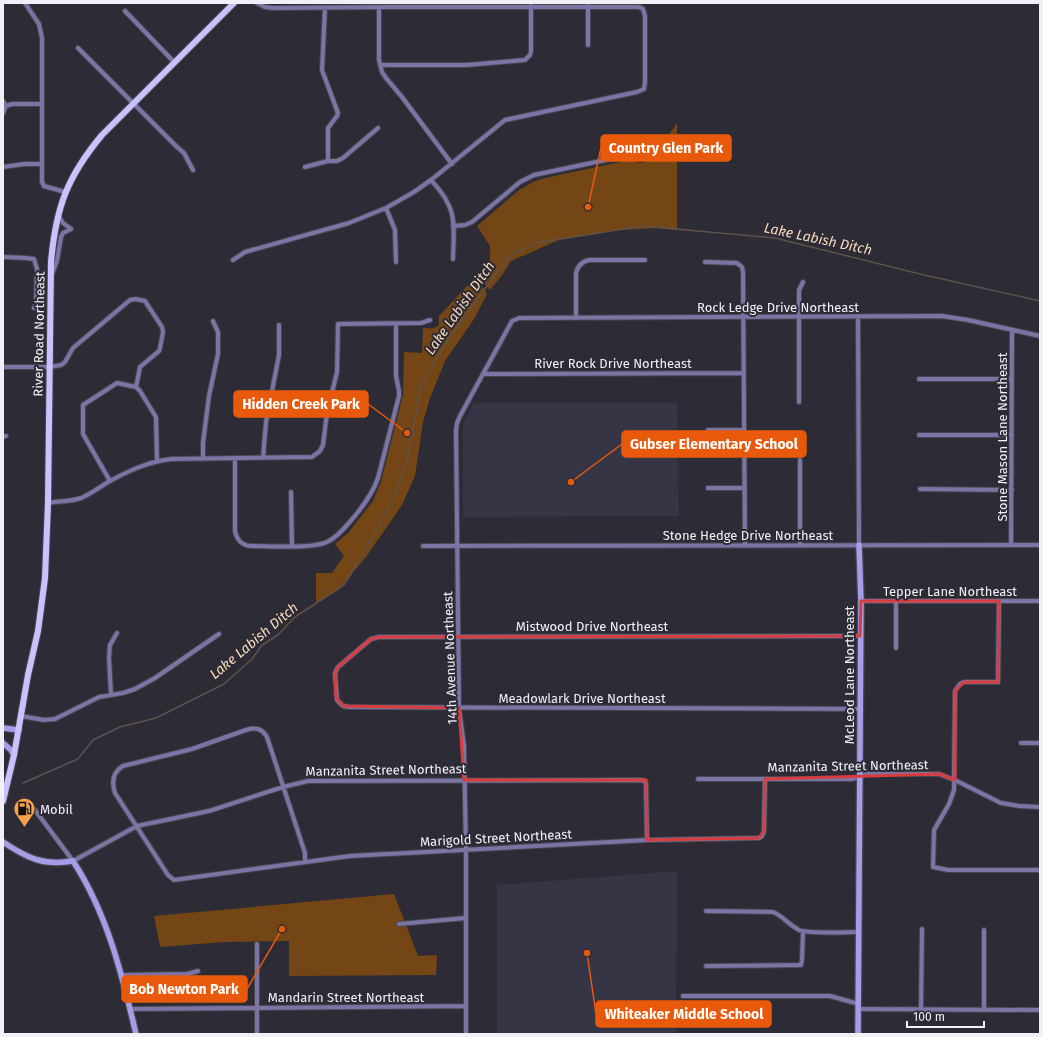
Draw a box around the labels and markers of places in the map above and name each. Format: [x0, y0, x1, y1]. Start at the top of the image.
callout: Country Glen Park [601, 135, 731, 161]
callout: Hidden Creek Park [234, 391, 368, 417]
callout: Gubser Elementary School [622, 431, 806, 457]
fuel station icon: Mobil [11, 796, 37, 829]
place label: Mobil [40, 802, 73, 817]
callout: Bob Newton Park [122, 976, 247, 1002]
callout: Whiteaker Middle School [596, 1001, 771, 1027]

